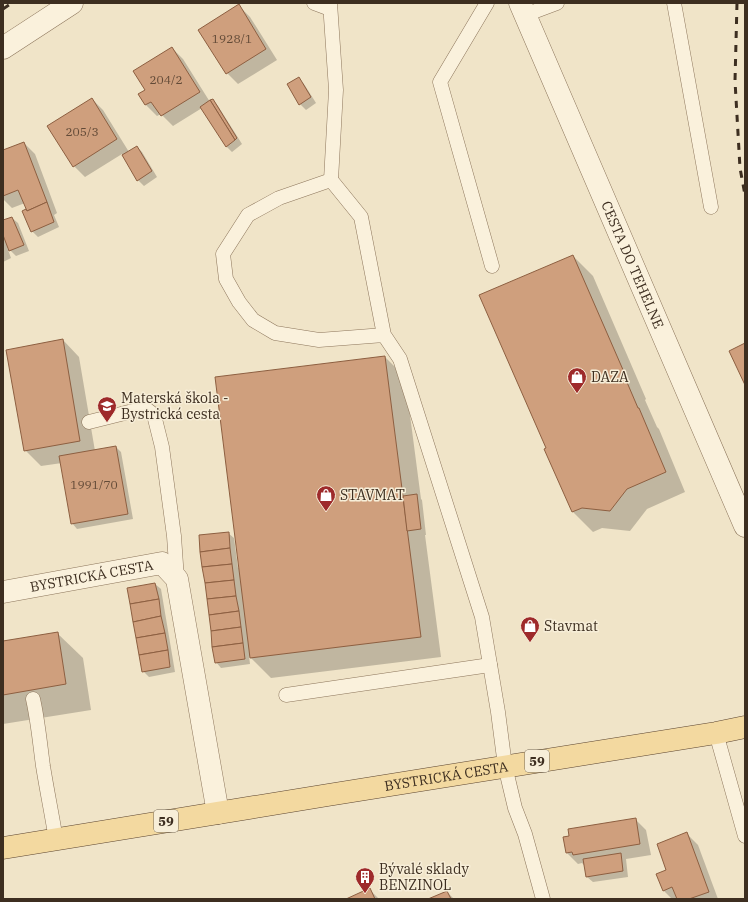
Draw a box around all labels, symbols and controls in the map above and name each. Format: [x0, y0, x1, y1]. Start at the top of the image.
house number: 1928/1 [212, 31, 252, 46]
house number: 204/2 [149, 72, 183, 87]
house number: 205/3 [65, 124, 99, 139]
street label: CESTA DO TEHELNE [597, 198, 668, 331]
shop icon: DAZA [566, 366, 588, 394]
place label: DAZA [591, 368, 629, 386]
place label: Materská škola - Bystrická cesta [121, 389, 229, 423]
school or university icon: Materská škola - Bystrická cesta [96, 395, 118, 423]
house number: 1991/70 [70, 477, 118, 492]
shop icon: STAVMAT [315, 484, 337, 512]
place label: STAVMAT [340, 486, 405, 504]
street label: BYSTRICKÁ CESTA [28, 556, 155, 596]
shop icon: Stavmat [519, 615, 541, 643]
place label: Stavmat [544, 617, 598, 635]
road number: 59 [525, 750, 549, 772]
street label: BYSTRICKÁ CESTA [383, 757, 510, 795]
road number: 59 [154, 810, 178, 832]
place label: Bývalé sklady BENZINOL [379, 860, 469, 894]
building icon: Bývalé sklady BENZINOL [354, 866, 376, 894]

